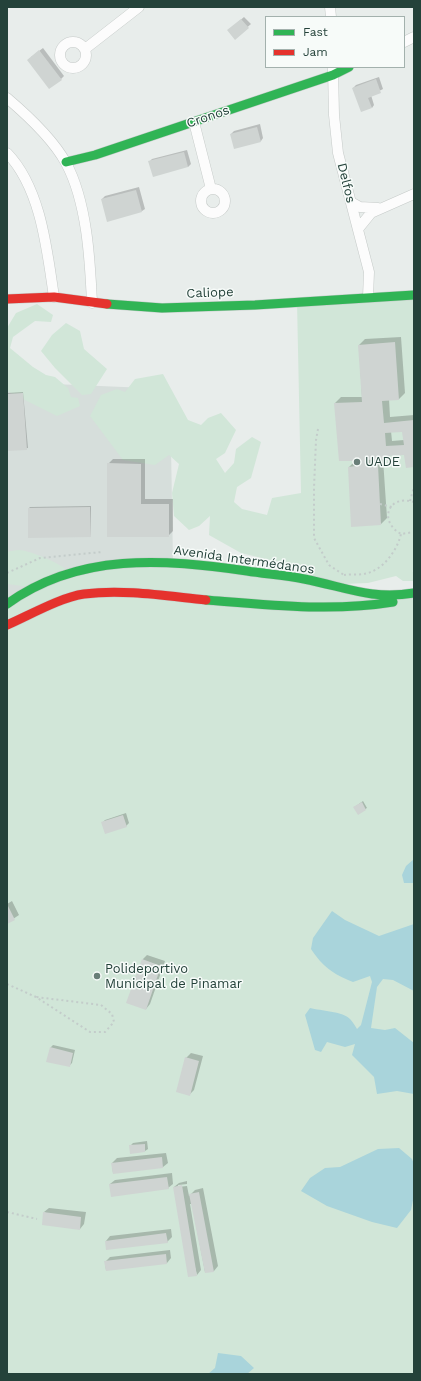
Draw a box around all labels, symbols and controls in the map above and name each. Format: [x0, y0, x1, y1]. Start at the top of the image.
legend [265, 16, 405, 68]
text: Fast [303, 25, 328, 39]
text: Jam [303, 45, 328, 59]
street label: Cronos [184, 102, 232, 132]
street label: Delfos [334, 161, 358, 205]
street label: Caliope [186, 284, 234, 302]
place label: UADE [365, 454, 400, 470]
marker: UADE [352, 457, 362, 467]
street label: Avenida Intermédanos [173, 542, 315, 578]
place label: Polideportivo Municipal de Pinamar [105, 961, 242, 992]
marker: Polideportivo Municipal de Pinamar [92, 971, 102, 981]

